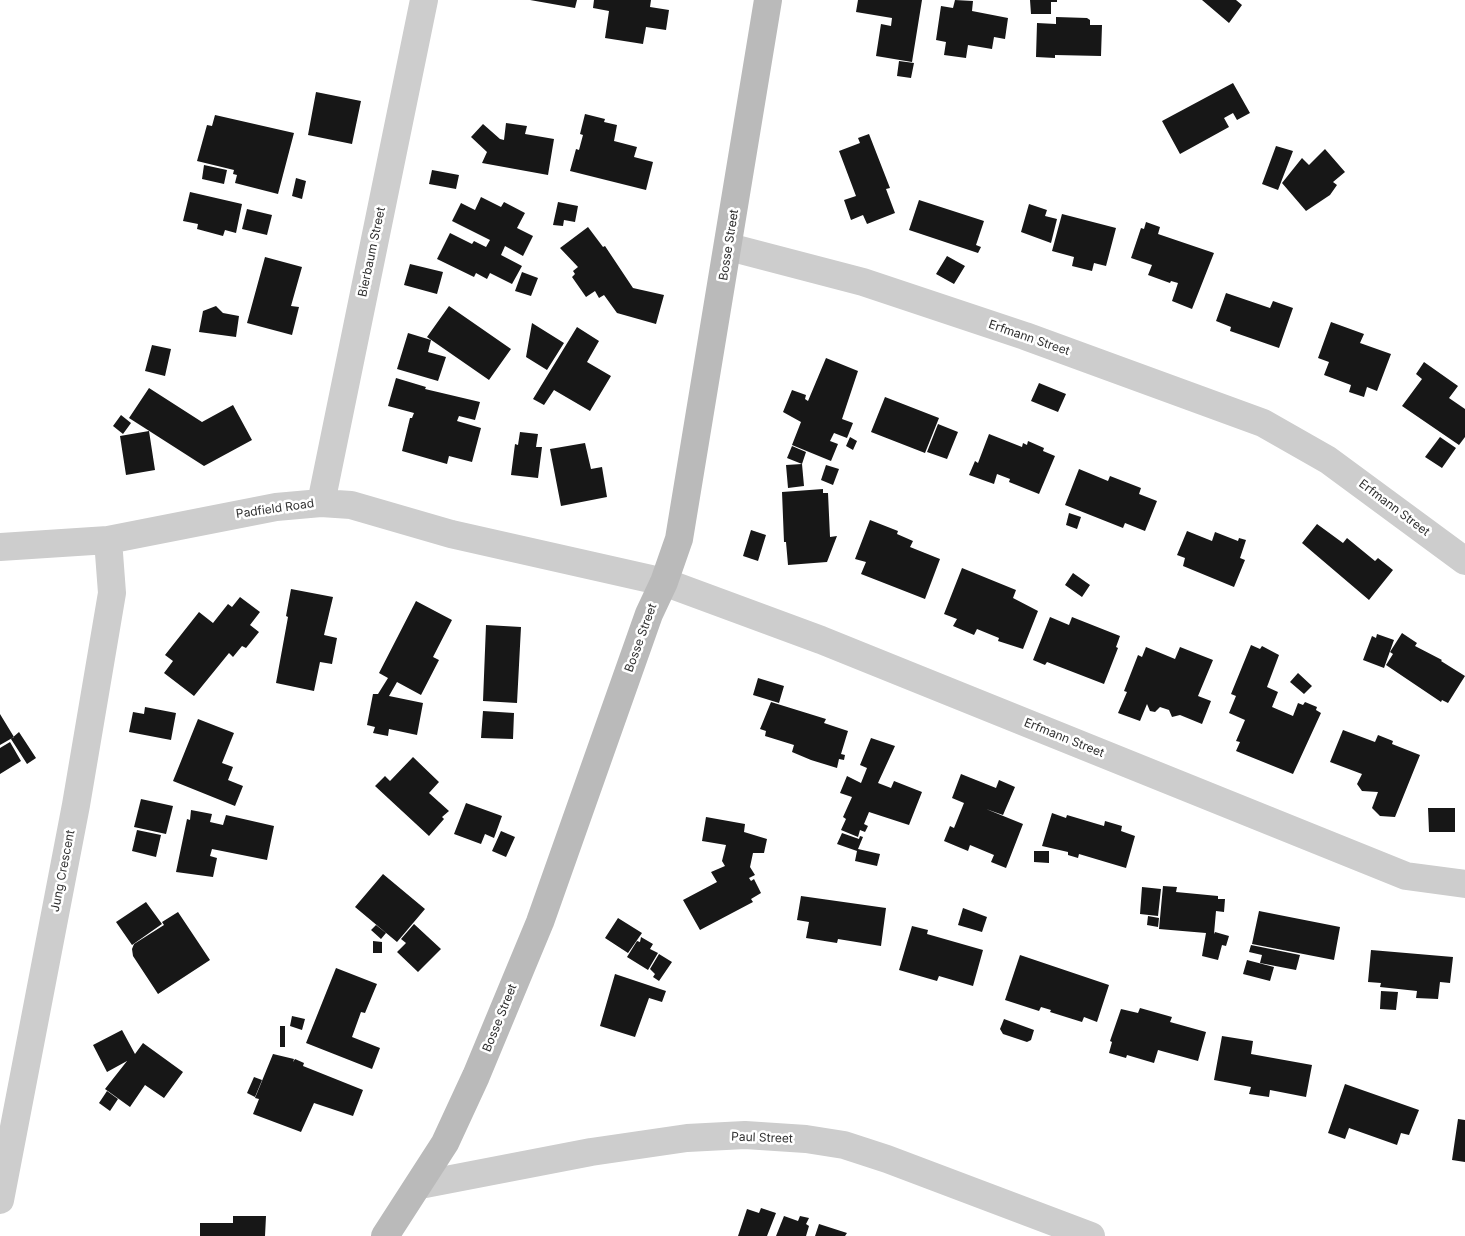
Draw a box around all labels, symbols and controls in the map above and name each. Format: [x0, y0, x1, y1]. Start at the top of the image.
street label: Bierbaum Street [355, 206, 389, 298]
street label: Bosse Street [716, 208, 742, 282]
street label: Erfmann Street [986, 317, 1072, 359]
street label: Erfmann Street [1356, 477, 1432, 539]
street label: Padfield Road [235, 496, 315, 522]
street label: Bosse Street [622, 602, 660, 674]
street label: Erfmann Street [1022, 715, 1106, 761]
street label: Jung Crescent [48, 829, 78, 913]
street label: Bosse Street [480, 982, 520, 1054]
street label: Paul Street [731, 1130, 793, 1146]

